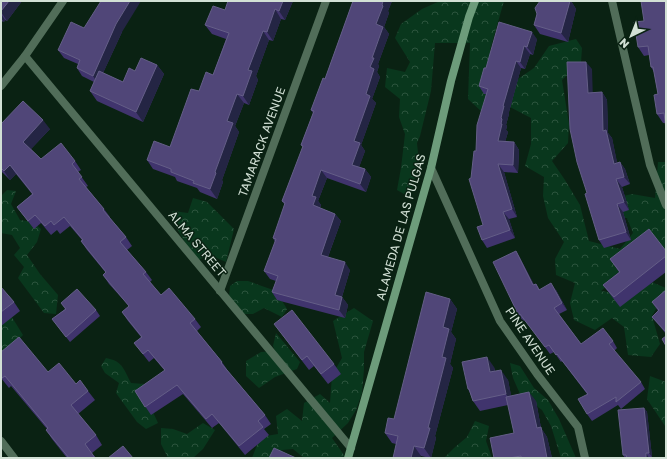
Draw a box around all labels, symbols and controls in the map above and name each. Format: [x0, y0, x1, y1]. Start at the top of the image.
north arrow [611, 16, 651, 56]
text: N [616, 36, 631, 51]
street label: TAMARACK AVENUE [235, 85, 288, 199]
street label: ALAMEDA DE LAS PULGAS [372, 152, 429, 302]
street label: ALMA STREET [165, 208, 230, 280]
street label: PINE AVENUE [502, 304, 559, 377]

